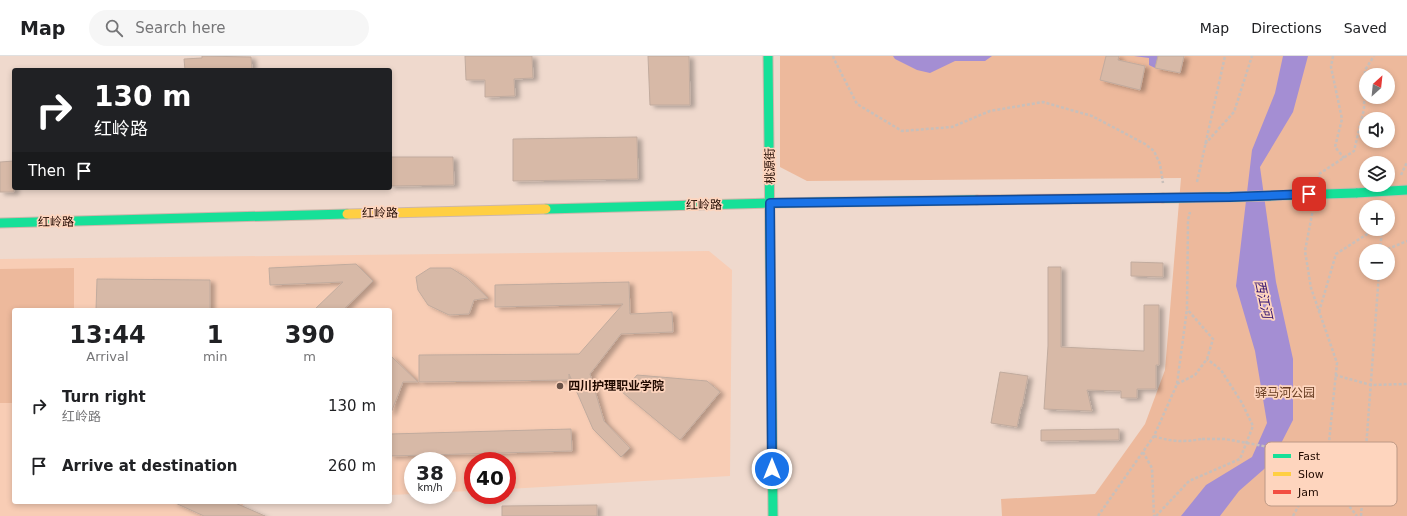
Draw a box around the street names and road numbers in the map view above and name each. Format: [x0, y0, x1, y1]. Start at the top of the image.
street label: 桃源街 [763, 148, 777, 184]
street label: 红岭路 [686, 198, 722, 212]
street label: 红岭路 [362, 206, 398, 220]
street label: 红岭路 [38, 215, 74, 229]

